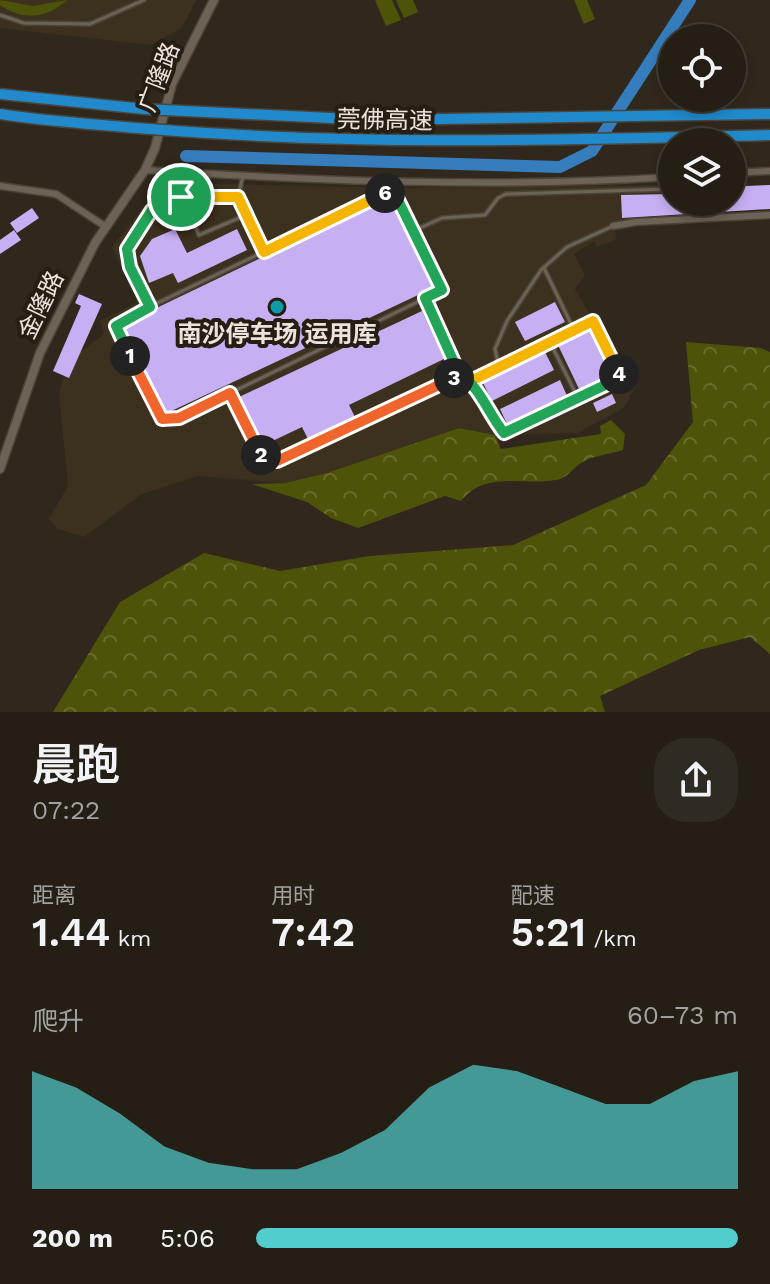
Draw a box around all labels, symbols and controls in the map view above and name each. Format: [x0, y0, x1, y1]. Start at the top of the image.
map controls [658, 24, 746, 216]
button: locate [658, 24, 746, 112]
street label: 广隆路 [133, 38, 185, 116]
street label: 莞佛高速 [337, 105, 433, 135]
button: layers [658, 128, 746, 216]
pin [147, 163, 215, 231]
pin: 6 [365, 173, 405, 213]
icon: arrive [159, 175, 203, 219]
text: 6 [378, 180, 392, 205]
street label: 金隆路 [13, 267, 69, 343]
marker: 南沙停车场 运用库 [268, 298, 286, 316]
place label: 南沙停车场 运用库 [178, 320, 376, 348]
pin: 1 [110, 336, 150, 376]
text: 1 [125, 343, 135, 368]
pin: 4 [599, 354, 639, 394]
pin: 3 [434, 358, 474, 398]
text: 4 [612, 361, 626, 386]
text: 3 [447, 365, 461, 390]
pin: 2 [241, 435, 281, 475]
text: 2 [254, 442, 268, 467]
button: share [654, 738, 738, 822]
text: 晨跑 [32, 739, 120, 791]
text: 07:22 [32, 795, 100, 825]
text: 距离 [32, 883, 76, 908]
text: 用时 [271, 883, 315, 908]
text: 配速 [511, 883, 555, 908]
text: 1.44 [32, 909, 110, 956]
text: 7:42 [271, 909, 355, 956]
text: 5:21 [511, 909, 586, 956]
text: km [110, 926, 151, 951]
text: /km [586, 926, 637, 951]
text: 60–73 m [627, 1000, 738, 1030]
text: 爬升 [32, 1006, 84, 1036]
text: 200 m [32, 1223, 113, 1253]
text: 5:06 [160, 1223, 215, 1253]

